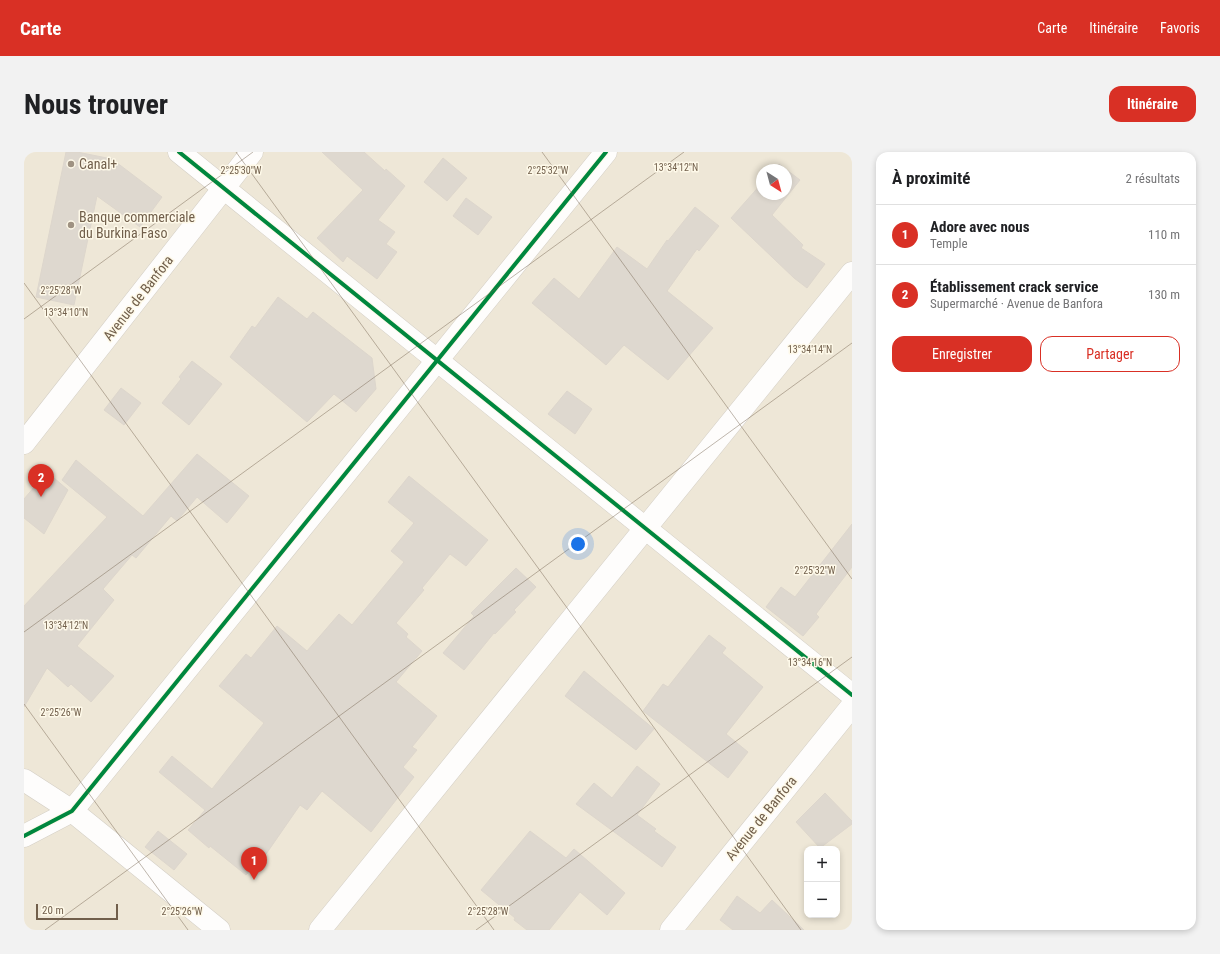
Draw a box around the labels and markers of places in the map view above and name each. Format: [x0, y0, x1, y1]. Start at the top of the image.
place label: Canal+ [79, 156, 117, 172]
marker: Canal+ [66, 159, 76, 169]
place label: Banque commerciale du Burkina Faso [79, 209, 196, 241]
marker: Banque commerciale du Burkina Faso [66, 220, 76, 230]
pin: 2 [28, 464, 54, 497]
pin: 1 [241, 847, 267, 880]

